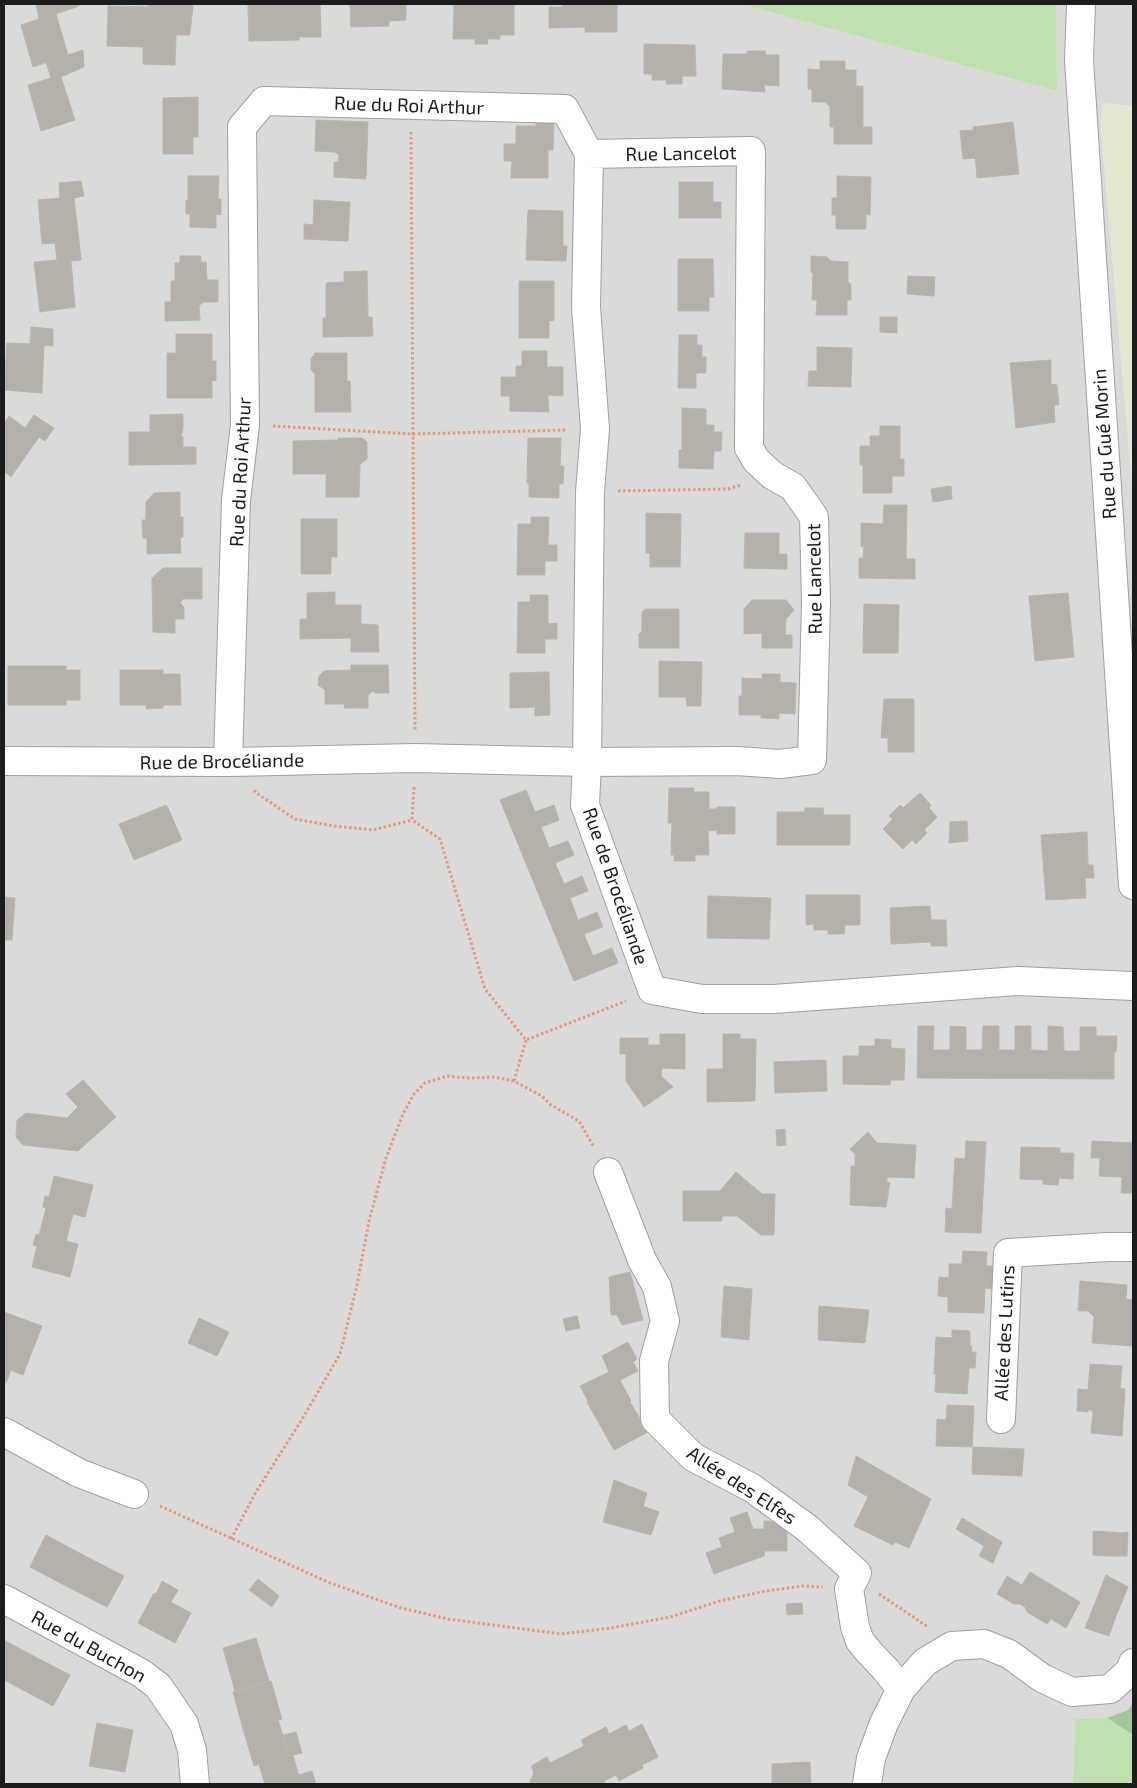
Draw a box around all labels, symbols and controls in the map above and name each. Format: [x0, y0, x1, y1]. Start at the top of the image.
street label: Rue du Roi Arthur [334, 90, 485, 119]
street label: Rue Lancelot [625, 140, 737, 165]
street label: Rue du Gué Morin [1087, 368, 1120, 520]
street label: Rue du Roi Arthur [224, 396, 255, 548]
street label: Rue Lancelot [801, 523, 826, 635]
street label: Rue de Brocéliande [140, 748, 304, 773]
street label: Rue de Brocéliande [579, 804, 654, 967]
street label: Allée des Lutins [988, 1264, 1019, 1401]
street label: Allée des Elfes [683, 1441, 801, 1528]
street label: Rue du Buchon [28, 1605, 151, 1687]

